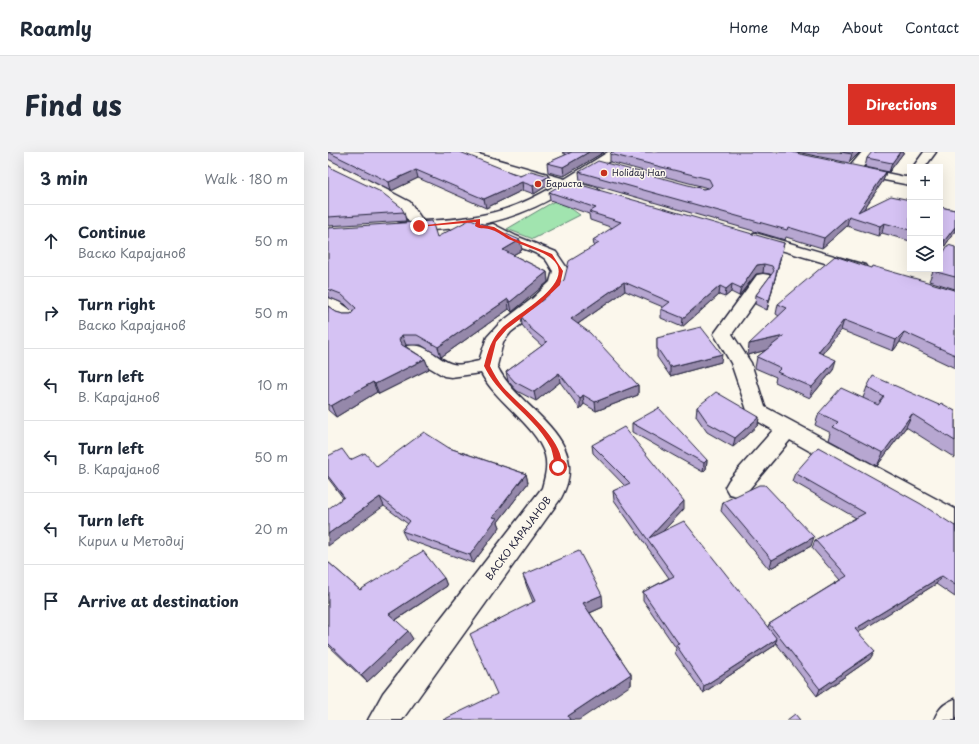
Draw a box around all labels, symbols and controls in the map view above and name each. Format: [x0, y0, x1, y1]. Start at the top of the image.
text: Roamly [20, 14, 92, 42]
text: Home [729, 17, 768, 38]
text: Map [790, 17, 820, 38]
text: About [842, 17, 883, 38]
text: Contact [905, 17, 959, 38]
text: Find us [24, 83, 122, 126]
button: Directions [848, 84, 955, 125]
map controls [907, 164, 943, 272]
button: + [907, 164, 943, 200]
text: 3 min [40, 165, 88, 191]
place label: Holiday Han [612, 165, 666, 179]
marker: Holiday Han [599, 168, 609, 178]
text: Walk · 180 m [205, 169, 288, 188]
place label: Бариста [546, 176, 583, 190]
marker: Бариста [533, 179, 543, 189]
button: − [907, 200, 943, 236]
route end [410, 217, 428, 235]
text: Continue [78, 220, 146, 243]
icon: ahead [40, 230, 62, 252]
text: 50 m [254, 231, 288, 250]
button: layers [907, 236, 943, 272]
text: Вaско Карајанов [78, 243, 186, 262]
text: Turn right [78, 292, 155, 315]
icon: right [40, 302, 62, 324]
text: 50 m [254, 303, 288, 322]
text: Вaско Карајанов [78, 315, 186, 334]
text: Turn left [78, 364, 144, 387]
icon: left [40, 374, 62, 396]
text: 10 m [258, 375, 288, 394]
text: В. Карајанов [78, 387, 160, 406]
text: Turn left [78, 436, 144, 459]
icon: left [40, 446, 62, 468]
text: 50 m [254, 447, 288, 466]
route start [549, 458, 567, 476]
text: В. Карајанов [78, 459, 160, 478]
street label: ВAСКО КАРАЈАНОВ [481, 492, 554, 583]
text: Turn left [78, 508, 144, 531]
icon: left [40, 518, 62, 540]
text: 20 m [254, 519, 288, 538]
text: Кирил и Методиј [78, 531, 184, 550]
text: Arrive at destination [78, 589, 239, 612]
icon: arrive [40, 590, 62, 612]

